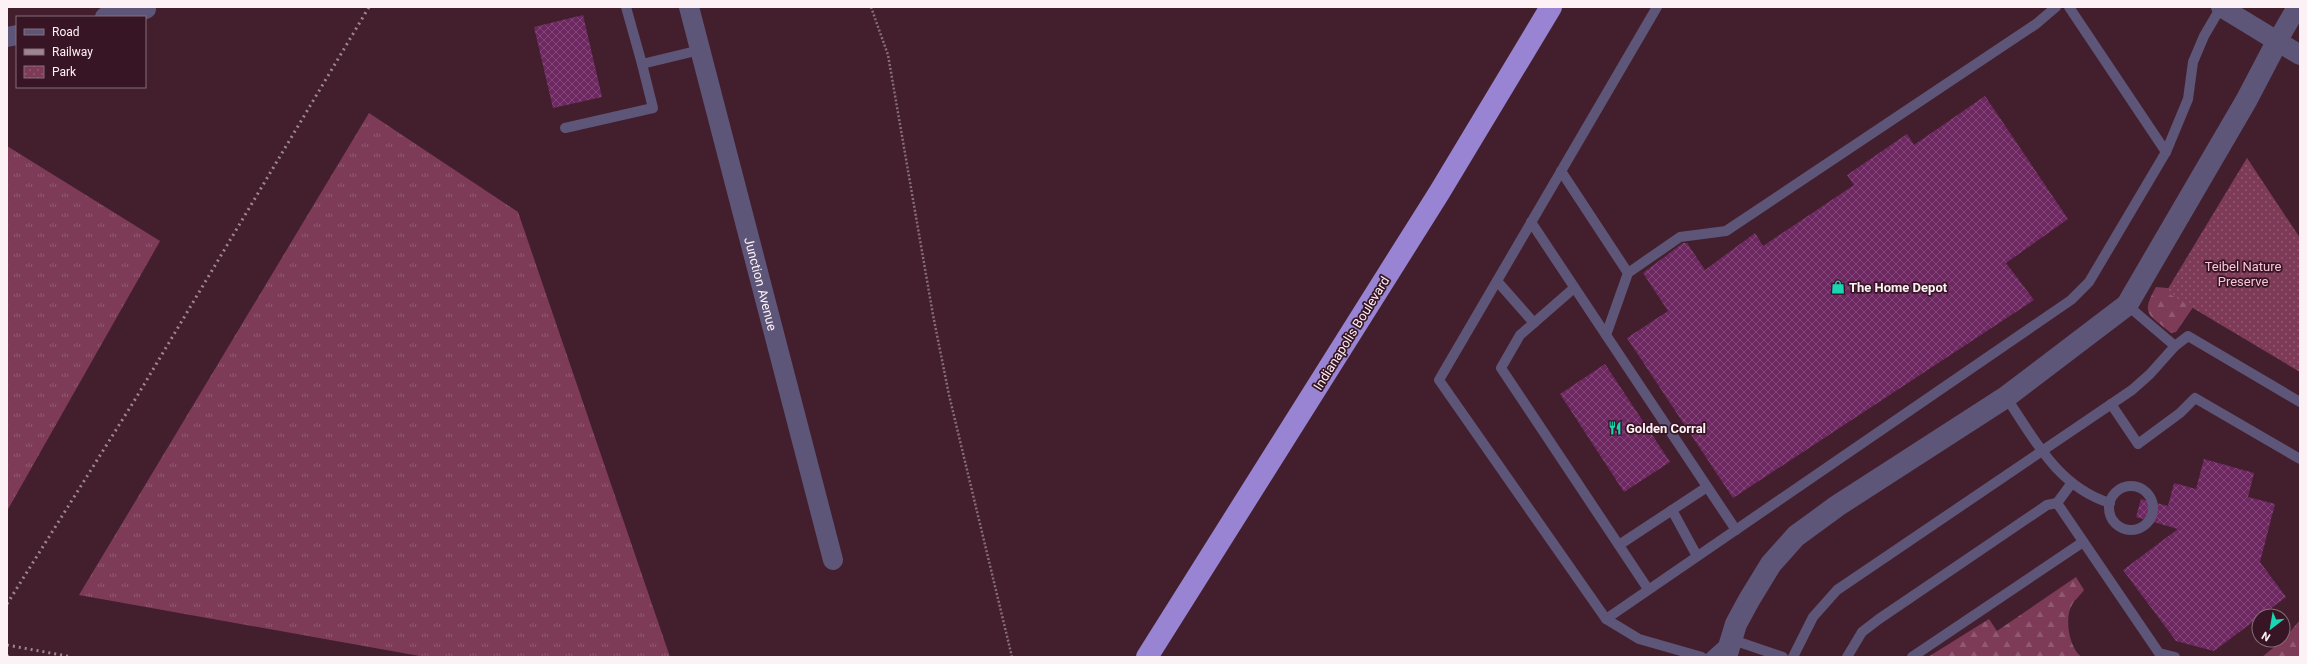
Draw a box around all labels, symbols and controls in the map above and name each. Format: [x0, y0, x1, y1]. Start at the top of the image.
legend [16, 16, 146, 88]
text: Road [52, 25, 80, 39]
text: Railway [52, 45, 93, 59]
text: Park [52, 65, 77, 79]
street label: Junction Avenue [741, 235, 780, 332]
park label: Teibel Nature Preserve [2205, 259, 2281, 289]
street label: Indianapolis Boulevard [1310, 274, 1393, 393]
shop icon: The Home Depot [1830, 279, 1846, 295]
place label: The Home Depot [1849, 280, 1948, 295]
restaurant icon: Golden Corral [1607, 420, 1623, 436]
place label: Golden Corral [1626, 421, 1706, 436]
north arrow [2251, 608, 2291, 648]
text: N [2259, 628, 2273, 644]

